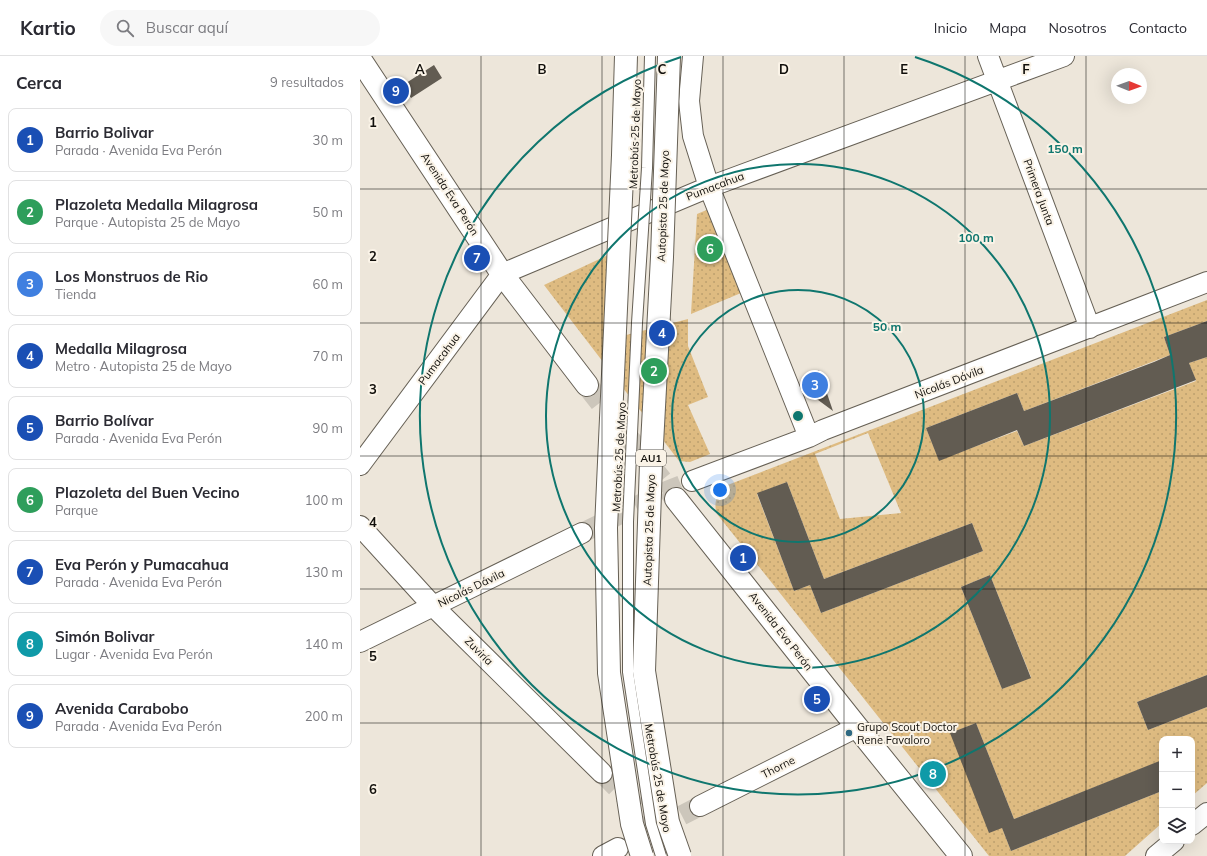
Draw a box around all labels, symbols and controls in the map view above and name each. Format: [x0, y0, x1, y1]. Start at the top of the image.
search box [100, 10, 380, 46]
text: Kartio [20, 16, 76, 40]
icon: search [114, 17, 136, 39]
text: Buscar aquí [146, 18, 228, 37]
text: Inicio [934, 19, 967, 37]
text: Mapa [989, 19, 1027, 37]
text: Nosotros [1049, 19, 1107, 37]
text: Contacto [1129, 19, 1187, 37]
text: A [415, 61, 425, 77]
text: B [538, 61, 547, 77]
text: C [658, 61, 667, 77]
text: D [779, 61, 789, 77]
text: E [900, 61, 908, 77]
text: F [1022, 61, 1030, 77]
north arrow [1111, 68, 1147, 104]
text: Cerca [16, 72, 62, 93]
text: 9 resultados [270, 74, 344, 90]
pin: 9 [383, 76, 409, 106]
street label: Metrobús 25 de Mayo [626, 79, 644, 189]
text: 1 [369, 114, 377, 130]
text: Barrio Bolivar [55, 123, 154, 142]
text: 1 [26, 132, 34, 148]
text: 30 m [313, 132, 343, 148]
text: 150 m [1047, 141, 1083, 156]
text: Parada · Avenida Eva Perón [55, 142, 222, 158]
street label: Avenida Eva Perón [418, 150, 482, 238]
street label: Autopista 25 de Mayo [654, 150, 672, 262]
street label: Primera Junta [1021, 157, 1057, 227]
street label: Pumacahua [684, 169, 746, 203]
text: Plazoleta Medalla Milagrosa [55, 195, 258, 214]
text: 2 [26, 204, 34, 220]
text: 50 m [313, 204, 343, 220]
text: Parque · Autopista 25 de Mayo [55, 214, 240, 230]
text: 100 m [958, 230, 994, 245]
pin: 6 [697, 234, 723, 264]
pin: 7 [464, 243, 490, 273]
text: 2 [369, 248, 377, 264]
text: Los Monstruos de Rio [55, 267, 208, 286]
text: 3 [26, 276, 34, 292]
text: 60 m [313, 276, 343, 292]
text: Tienda [55, 286, 96, 302]
pin: 4 [649, 318, 675, 348]
text: 50 m [873, 319, 901, 334]
street label: Pumacahua [415, 330, 463, 388]
text: Medalla Milagrosa [55, 339, 187, 358]
text: 4 [26, 348, 34, 364]
text: 70 m [313, 348, 343, 364]
pin: 2 [641, 356, 667, 386]
text: Metro · Autopista 25 de Mayo [55, 358, 232, 374]
street label: Nicolás Dávila [913, 362, 985, 402]
pin: 3 [802, 370, 828, 400]
text: 3 [369, 381, 377, 397]
street label: Metrobús 25 de Mayo [609, 402, 629, 512]
centre of rings [791, 409, 805, 423]
text: Barrio Bolívar [55, 411, 154, 430]
text: 5 [26, 420, 34, 436]
text: 90 m [313, 420, 343, 436]
text: Parada · Avenida Eva Perón [55, 430, 222, 446]
road number: AU1 [636, 450, 666, 466]
street label: Autopista 25 de Mayo [640, 474, 658, 586]
your location [710, 480, 730, 500]
text: Plazoleta del Buen Vecino [55, 483, 240, 502]
text: 6 [26, 492, 34, 508]
text: 100 m [305, 492, 343, 508]
text: Parque [55, 502, 98, 518]
text: 4 [369, 514, 377, 530]
pin: 1 [730, 543, 756, 573]
text: Eva Perón y Pumacahua [55, 555, 229, 574]
text: 7 [26, 564, 34, 580]
text: 130 m [305, 564, 343, 580]
street label: Nicolás Dávila [435, 566, 507, 610]
text: Parada · Avenida Eva Perón [55, 574, 222, 590]
street label: Avenida Eva Perón [746, 589, 816, 673]
text: Simón Bolivar [55, 627, 154, 646]
street label: Zuviría [462, 634, 496, 668]
text: 8 [26, 636, 34, 652]
text: 140 m [305, 636, 343, 652]
text: Lugar · Avenida Eva Perón [55, 646, 213, 662]
text: 5 [369, 648, 377, 664]
pin: 5 [804, 684, 830, 714]
text: Avenida Carabobo [55, 699, 189, 718]
text: 9 [26, 708, 34, 724]
text: 200 m [305, 708, 343, 724]
text: Parada · Avenida Eva Perón [55, 718, 222, 734]
place label: Grupo Scout Doctor Rene Favaloro [857, 720, 957, 747]
street label: Metrobús 25 de Mayo [642, 722, 674, 834]
marker: Grupo Scout Doctor Rene Favaloro [844, 728, 854, 738]
map controls [1159, 736, 1195, 844]
button: + [1159, 736, 1195, 772]
street label: Thorne [759, 753, 797, 781]
pin: 8 [920, 759, 946, 789]
button: − [1159, 772, 1195, 808]
text: 6 [369, 781, 377, 797]
button: layers [1159, 808, 1195, 844]

